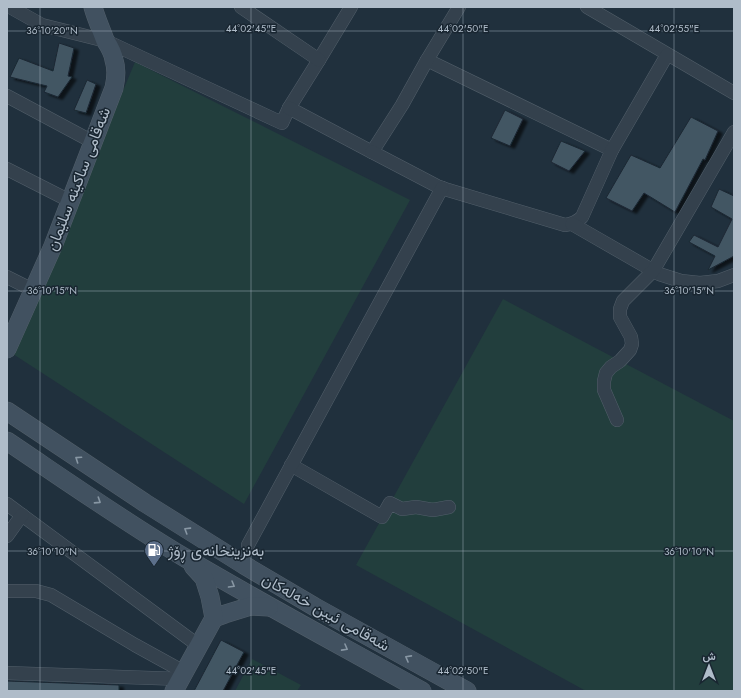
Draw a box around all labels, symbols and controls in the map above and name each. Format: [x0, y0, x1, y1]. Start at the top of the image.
text: 44°02'45"E [226, 21, 276, 36]
text: 44°02'50"E [438, 21, 488, 36]
text: 44°02'55"E [649, 21, 699, 36]
text: 36°10'20"N [26, 23, 78, 38]
street label: شەقامی ساکینە سلێمان [40, 104, 116, 254]
text: 36°10'15"N [27, 283, 77, 298]
text: 36°10'15"N [664, 283, 714, 298]
one-way arrow [75, 456, 82, 464]
one-way arrow [94, 496, 101, 504]
one-way arrow [184, 527, 191, 534]
fuel station icon: بەنزینخانەی ڕۆژ [143, 539, 165, 567]
place label: بەنزینخانەی ڕۆژ [167, 539, 264, 563]
text: 36°10'10"N [27, 544, 77, 559]
text: 36°10'10"N [664, 544, 714, 559]
street label: شەقامی ئیبن خەلەکان [258, 567, 394, 657]
one-way arrow [228, 580, 235, 588]
one-way arrow [341, 644, 349, 651]
north arrow [689, 646, 729, 686]
text: ش [702, 648, 716, 664]
one-way arrow [405, 656, 413, 663]
text: 44°02'45"E [226, 663, 276, 678]
text: 44°02'50"E [438, 663, 488, 678]

